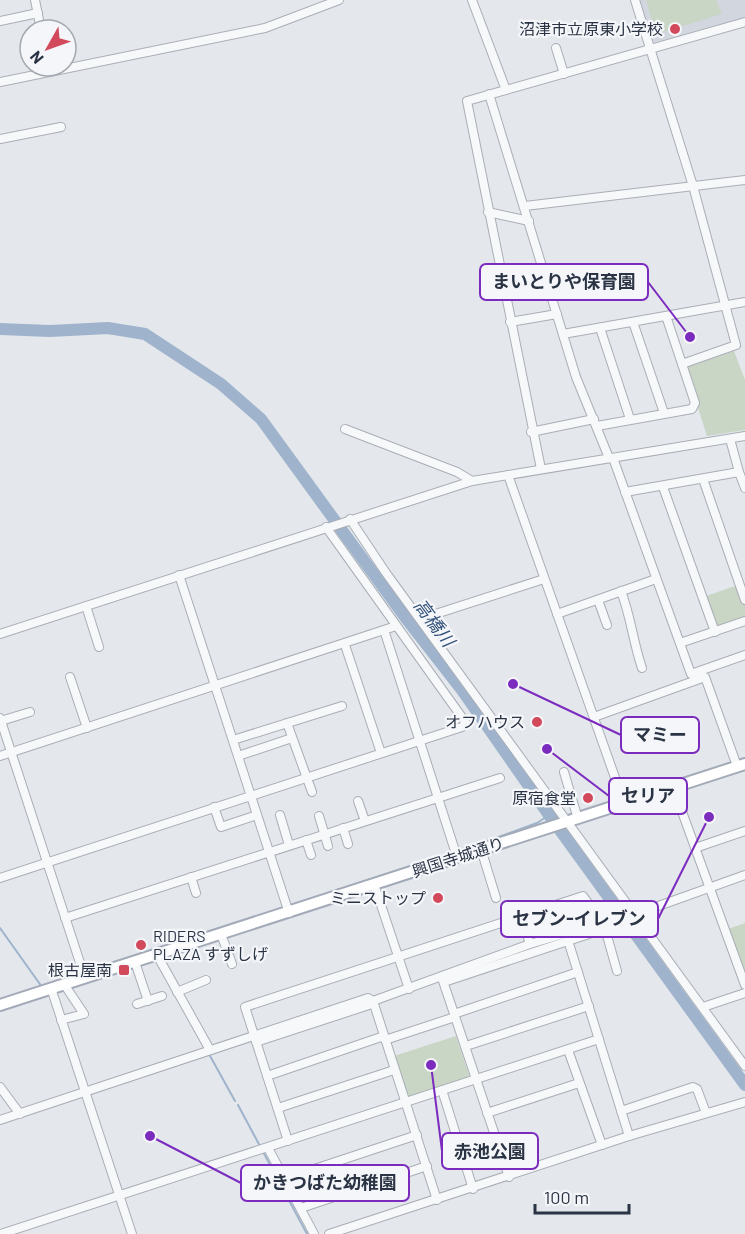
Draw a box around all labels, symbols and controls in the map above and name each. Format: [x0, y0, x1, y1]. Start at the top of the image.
north arrow [18, 18, 78, 78]
place label: 沼津市立原東小学校 [519, 19, 663, 38]
marker: 沼津市立原東小学校 [668, 22, 682, 36]
text: N [25, 48, 47, 68]
callout: まいとりや保育園 [480, 264, 648, 300]
text: まいとりや保育園 [492, 270, 636, 292]
water label: 高橋川 [410, 594, 461, 652]
place label: オフハウス [445, 712, 525, 731]
marker: オフハウス [530, 715, 544, 729]
callout: マミー [621, 717, 699, 753]
text: マミー [633, 723, 687, 745]
callout: セリア [609, 778, 687, 814]
text: セリア [621, 784, 675, 806]
place label: 原宿食堂 [512, 788, 576, 807]
marker: 原宿食堂 [581, 791, 595, 805]
street label: 興国寺城通り [409, 833, 506, 880]
place label: ミニストップ [330, 888, 426, 907]
marker: ミニストップ [431, 891, 445, 905]
callout: セブン-イレブン [501, 901, 658, 937]
text: セブン-イレブン [512, 907, 646, 929]
place label: RIDERS PLAZA すずしげ [153, 926, 268, 963]
marker: RIDERS PLAZA すずしげ [134, 938, 148, 952]
place label: 根古屋南 [48, 960, 112, 979]
marker: 根古屋南 [117, 963, 131, 977]
callout: 赤池公園 [442, 1133, 538, 1169]
text: 赤池公園 [454, 1140, 526, 1162]
callout: かきつばた幼稚園 [241, 1165, 409, 1201]
text: かきつばた幼稚園 [253, 1171, 397, 1193]
scale bar [535, 1177, 630, 1215]
text: 100 m [544, 1186, 589, 1208]

